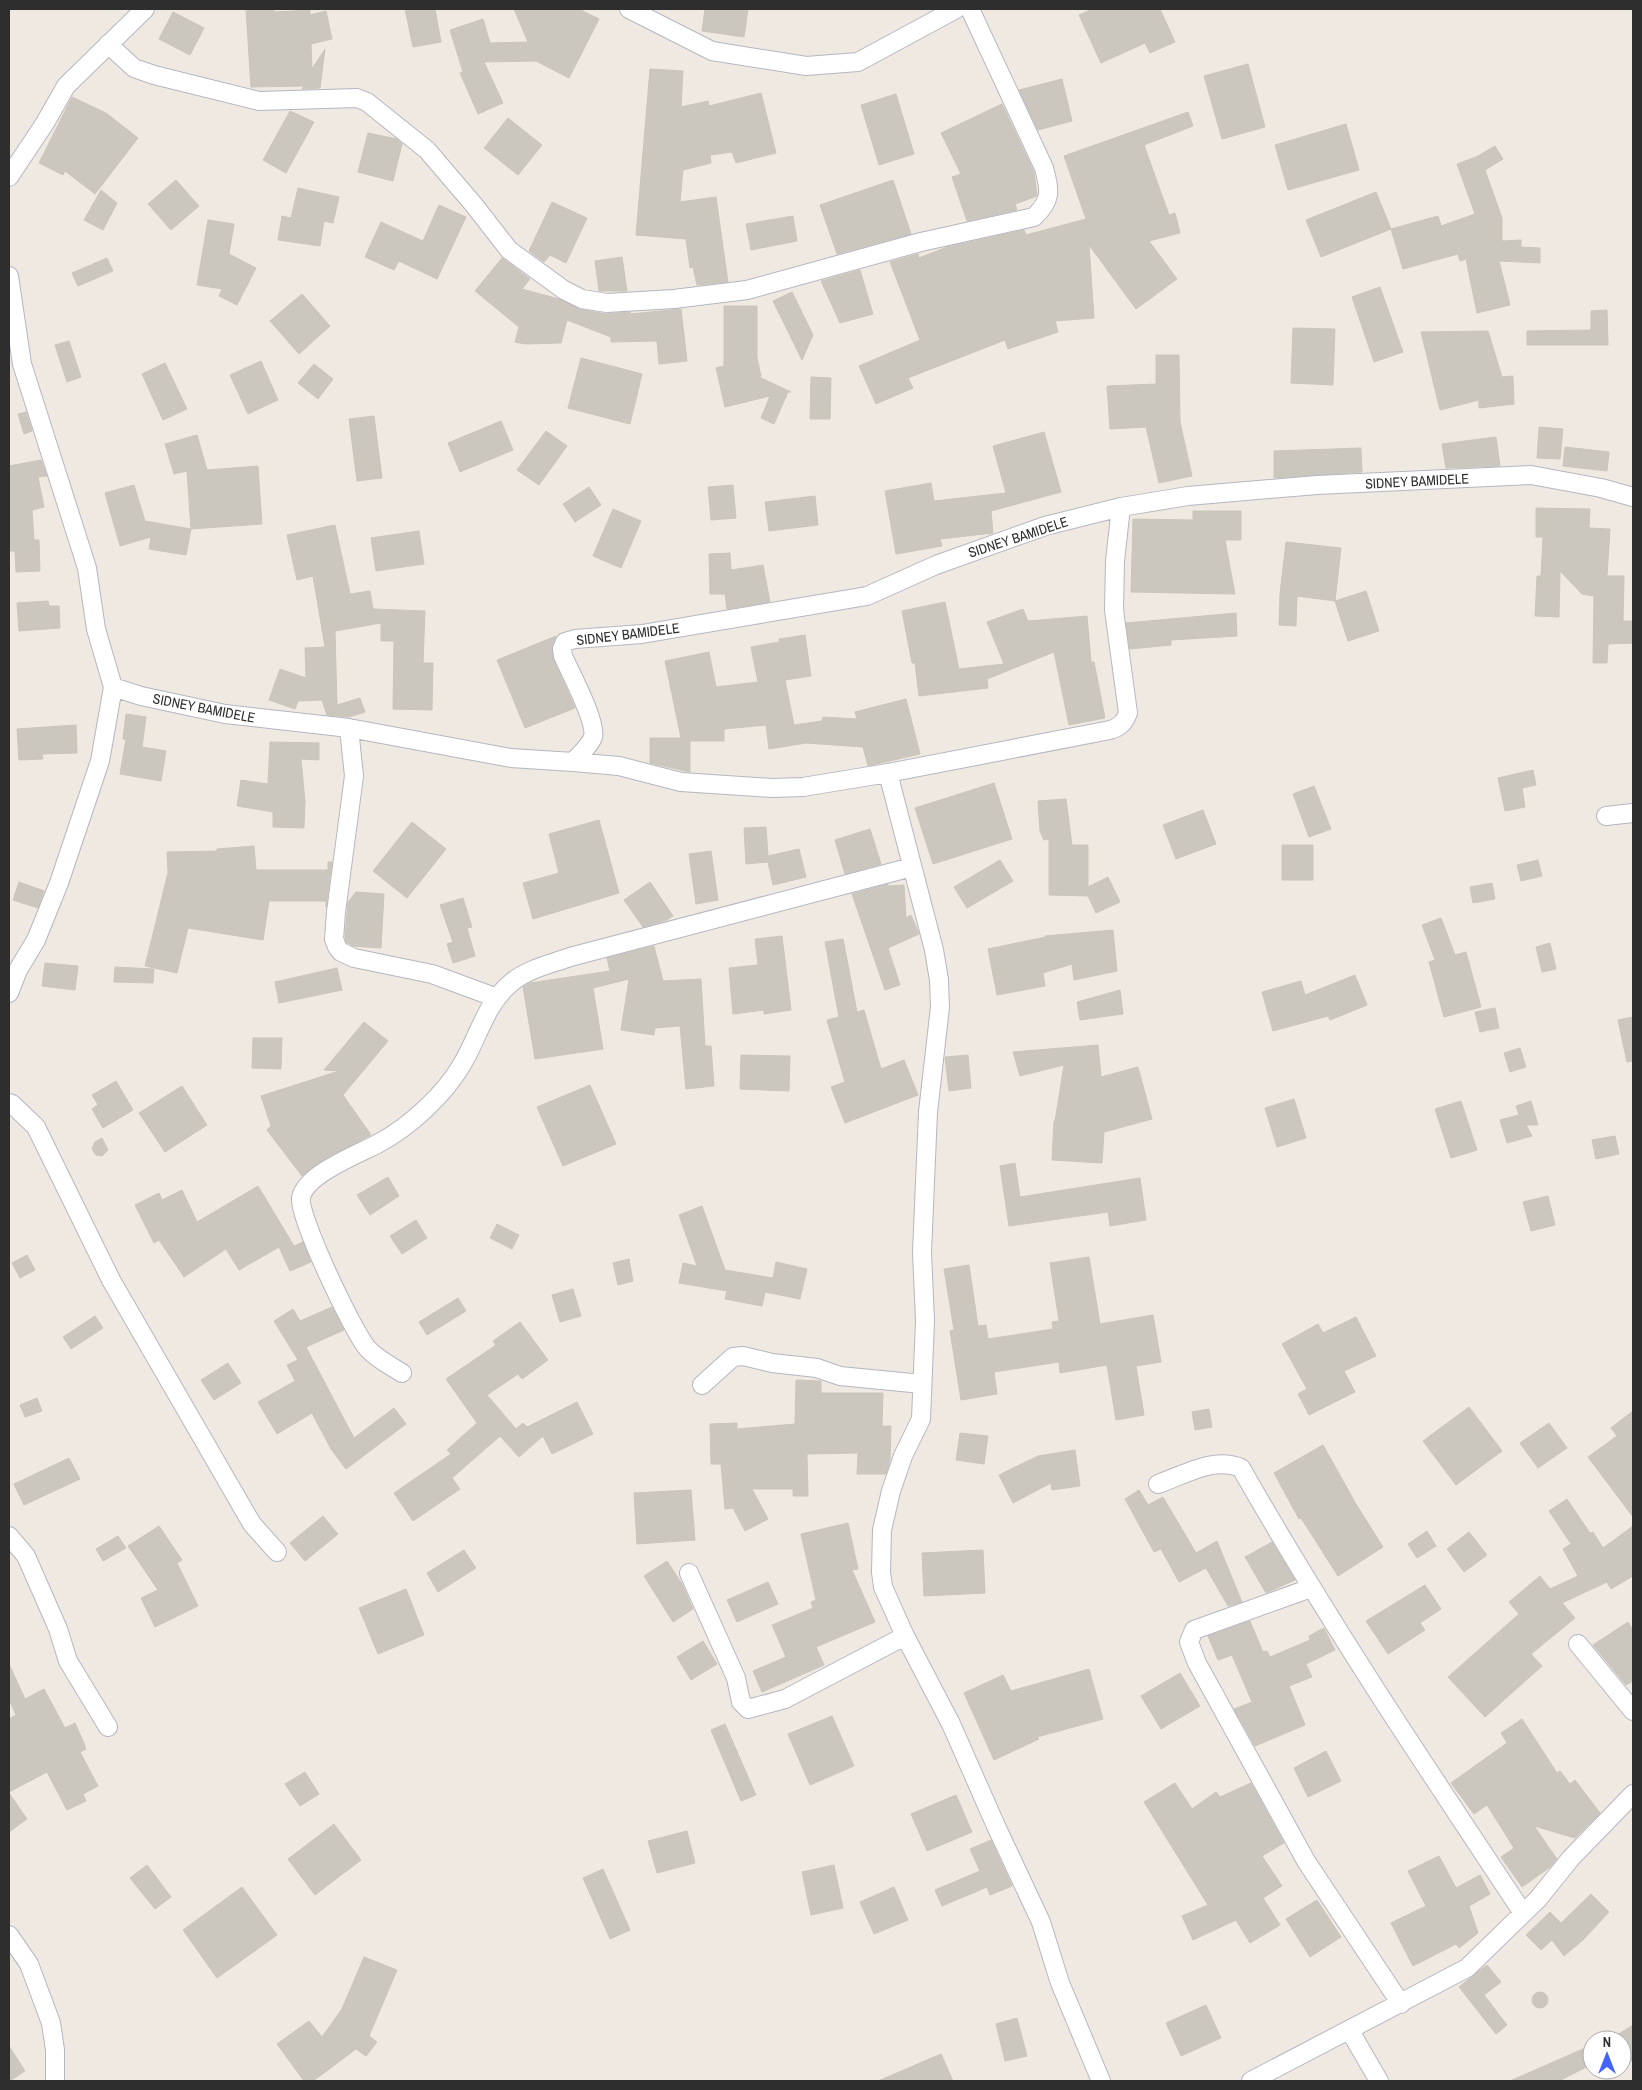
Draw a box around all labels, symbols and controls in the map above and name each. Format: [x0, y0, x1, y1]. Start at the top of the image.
street label: SIDNEY BAMIDELE [1365, 469, 1469, 493]
street label: SIDNEY BAMIDELE [966, 512, 1070, 562]
street label: SIDNEY BAMIDELE [575, 619, 681, 649]
street label: SIDNEY BAMIDELE [151, 689, 257, 727]
north arrow [1582, 2030, 1632, 2080]
text: N [1603, 2033, 1611, 2051]

